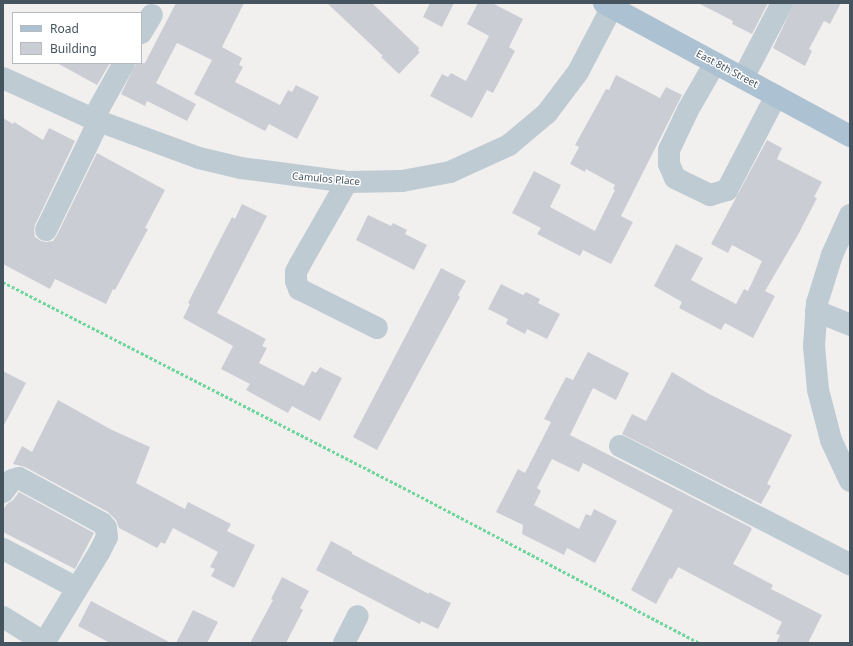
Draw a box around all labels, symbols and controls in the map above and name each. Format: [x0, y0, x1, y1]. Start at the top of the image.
legend [12, 12, 142, 64]
text: Road [50, 20, 79, 37]
text: Building [50, 40, 97, 57]
street label: East 8th Street [694, 48, 760, 90]
street label: Camulos Place [292, 170, 360, 188]

